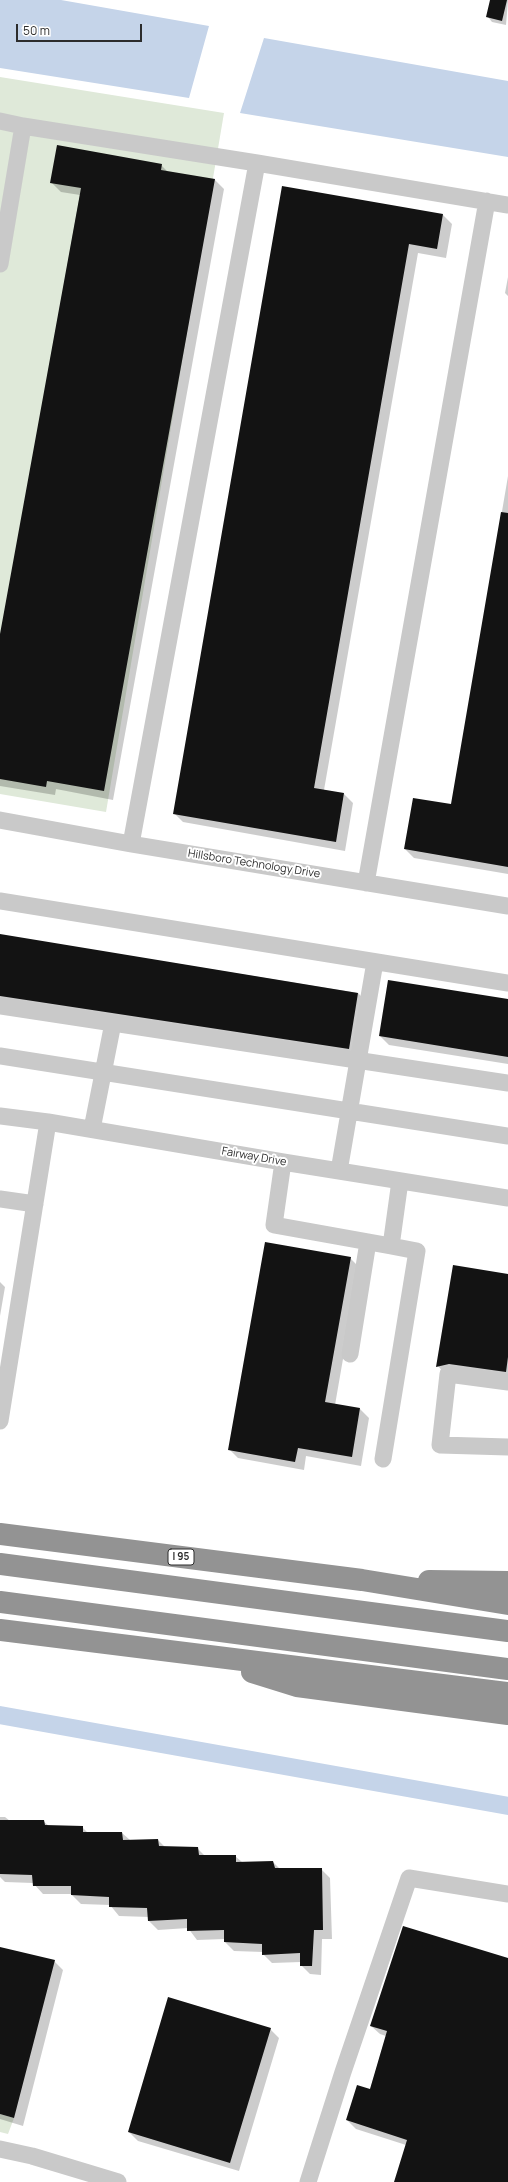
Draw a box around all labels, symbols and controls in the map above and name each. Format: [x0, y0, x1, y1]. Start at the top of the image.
scale bar [18, 16, 144, 42]
text: 50 m [23, 22, 50, 39]
street label: Hillsboro Technology Drive [187, 847, 321, 881]
street label: Fairway Drive [221, 1145, 287, 1169]
road number: I 95 [168, 1549, 194, 1565]

